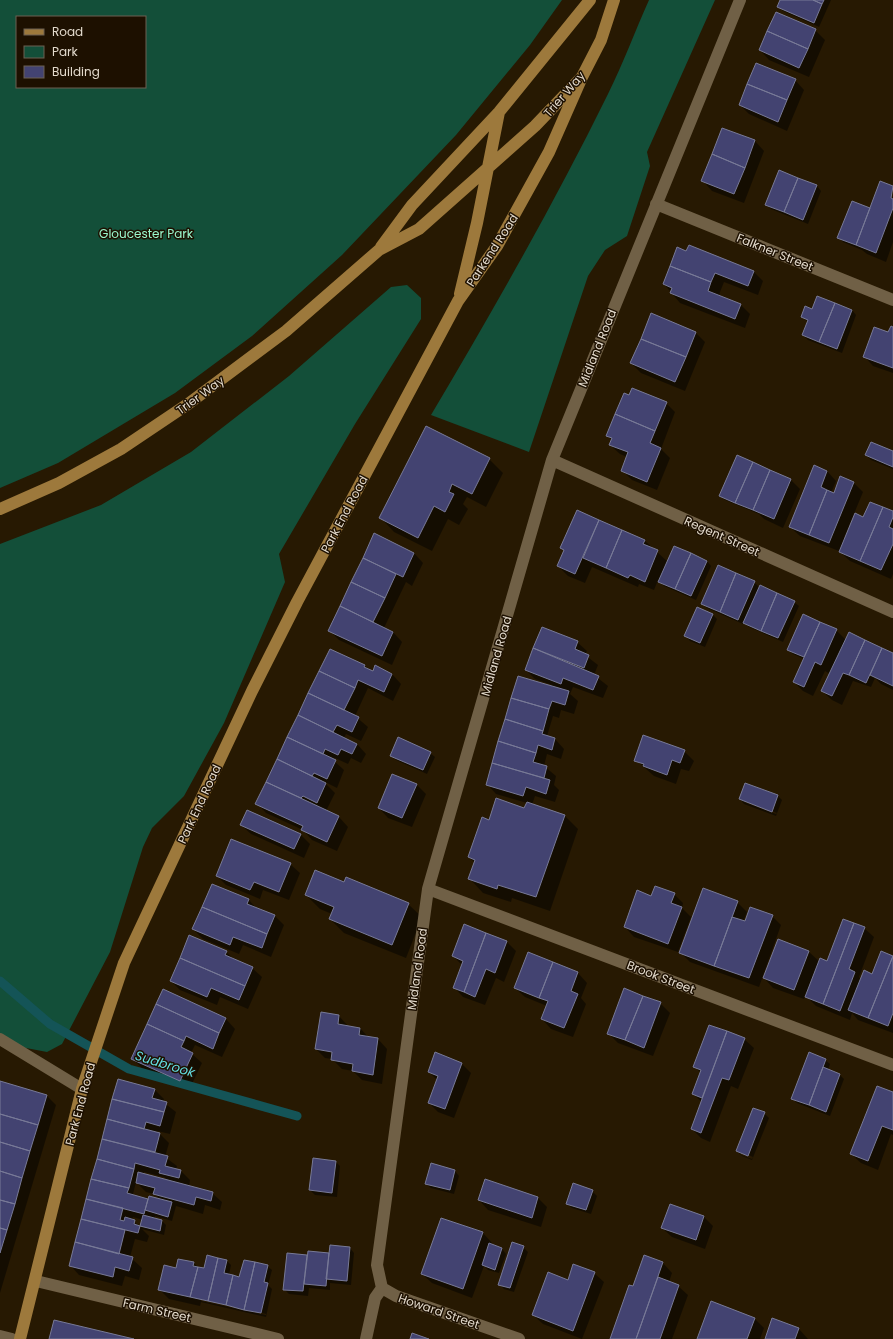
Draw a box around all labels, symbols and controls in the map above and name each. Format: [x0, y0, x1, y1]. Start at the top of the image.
legend [16, 16, 146, 88]
text: Road [52, 23, 83, 40]
text: Park [52, 43, 79, 60]
text: Building [52, 63, 100, 80]
street label: Trier Way [539, 67, 589, 121]
street label: Parkend Road [462, 210, 522, 290]
park label: Gloucester Park [99, 225, 194, 242]
street label: Falkner Street [734, 229, 816, 275]
street label: Midland Road [574, 306, 620, 390]
street label: Trier Way [173, 372, 228, 418]
street label: Park End Road [316, 472, 372, 556]
street label: Regent Street [682, 512, 762, 560]
street label: Midland Road [476, 614, 516, 698]
street label: Park End Road [173, 762, 225, 846]
street label: Midland Road [403, 927, 431, 1011]
street label: Brook Street [624, 956, 698, 998]
water label: Sudbrook [133, 1046, 198, 1082]
street label: Park End Road [61, 1061, 99, 1147]
street label: Howard Street [396, 1289, 482, 1333]
street label: Farm Street [121, 1294, 193, 1326]

